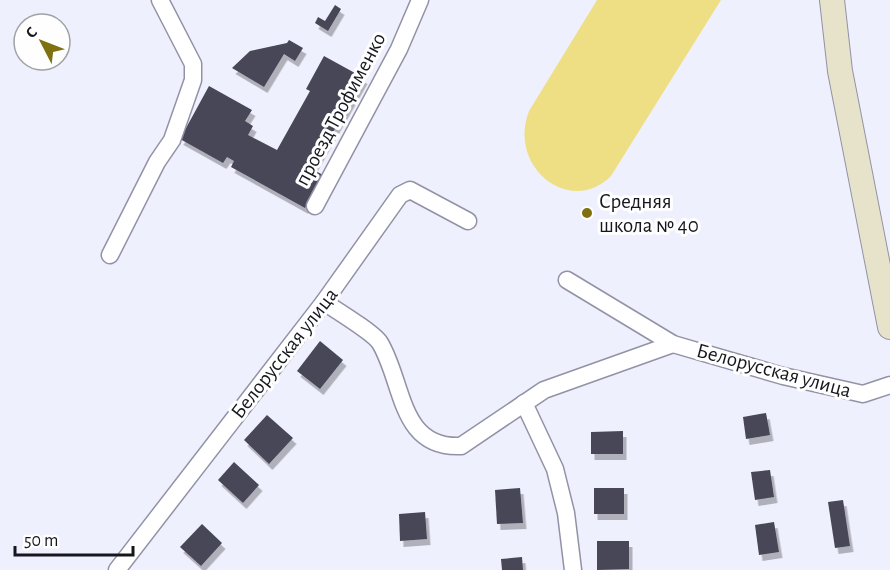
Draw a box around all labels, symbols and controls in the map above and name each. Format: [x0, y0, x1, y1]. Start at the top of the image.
north arrow [12, 12, 72, 72]
text: С [23, 24, 41, 41]
street label: проезд Трофименко [291, 29, 390, 189]
place label: Средняя школа № 40 [599, 191, 699, 236]
marker: Средняя школа № 40 [580, 206, 594, 220]
street label: Белорусская улица [227, 284, 342, 423]
street label: Белорусская улица [694, 340, 854, 401]
scale bar [15, 519, 134, 557]
text: 50 m [24, 532, 58, 550]

